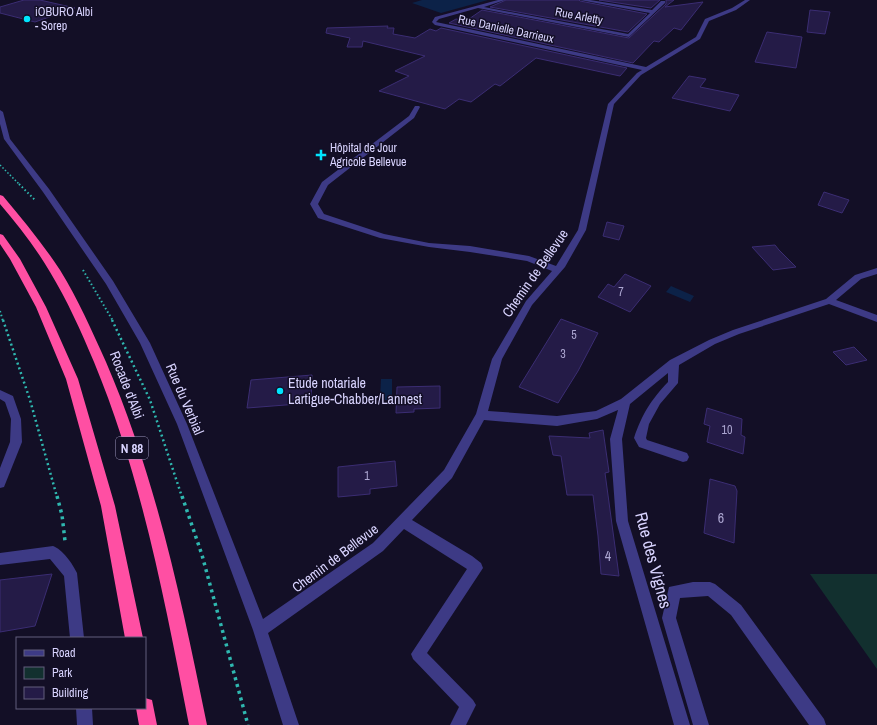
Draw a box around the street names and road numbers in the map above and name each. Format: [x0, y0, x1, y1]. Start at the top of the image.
street label: Rue Arletty [554, 4, 604, 28]
street label: Rue Danielle Darrieux [457, 11, 555, 47]
street label: Chemin de Bellevue [498, 225, 572, 321]
street label: Rocade d'Albi [106, 349, 148, 421]
street label: Rue du Verbial [162, 361, 208, 437]
road number: N 88 [116, 437, 148, 459]
street label: Rue des Vignes [630, 509, 678, 611]
street label: Chemin de Bellevue [288, 520, 382, 596]

